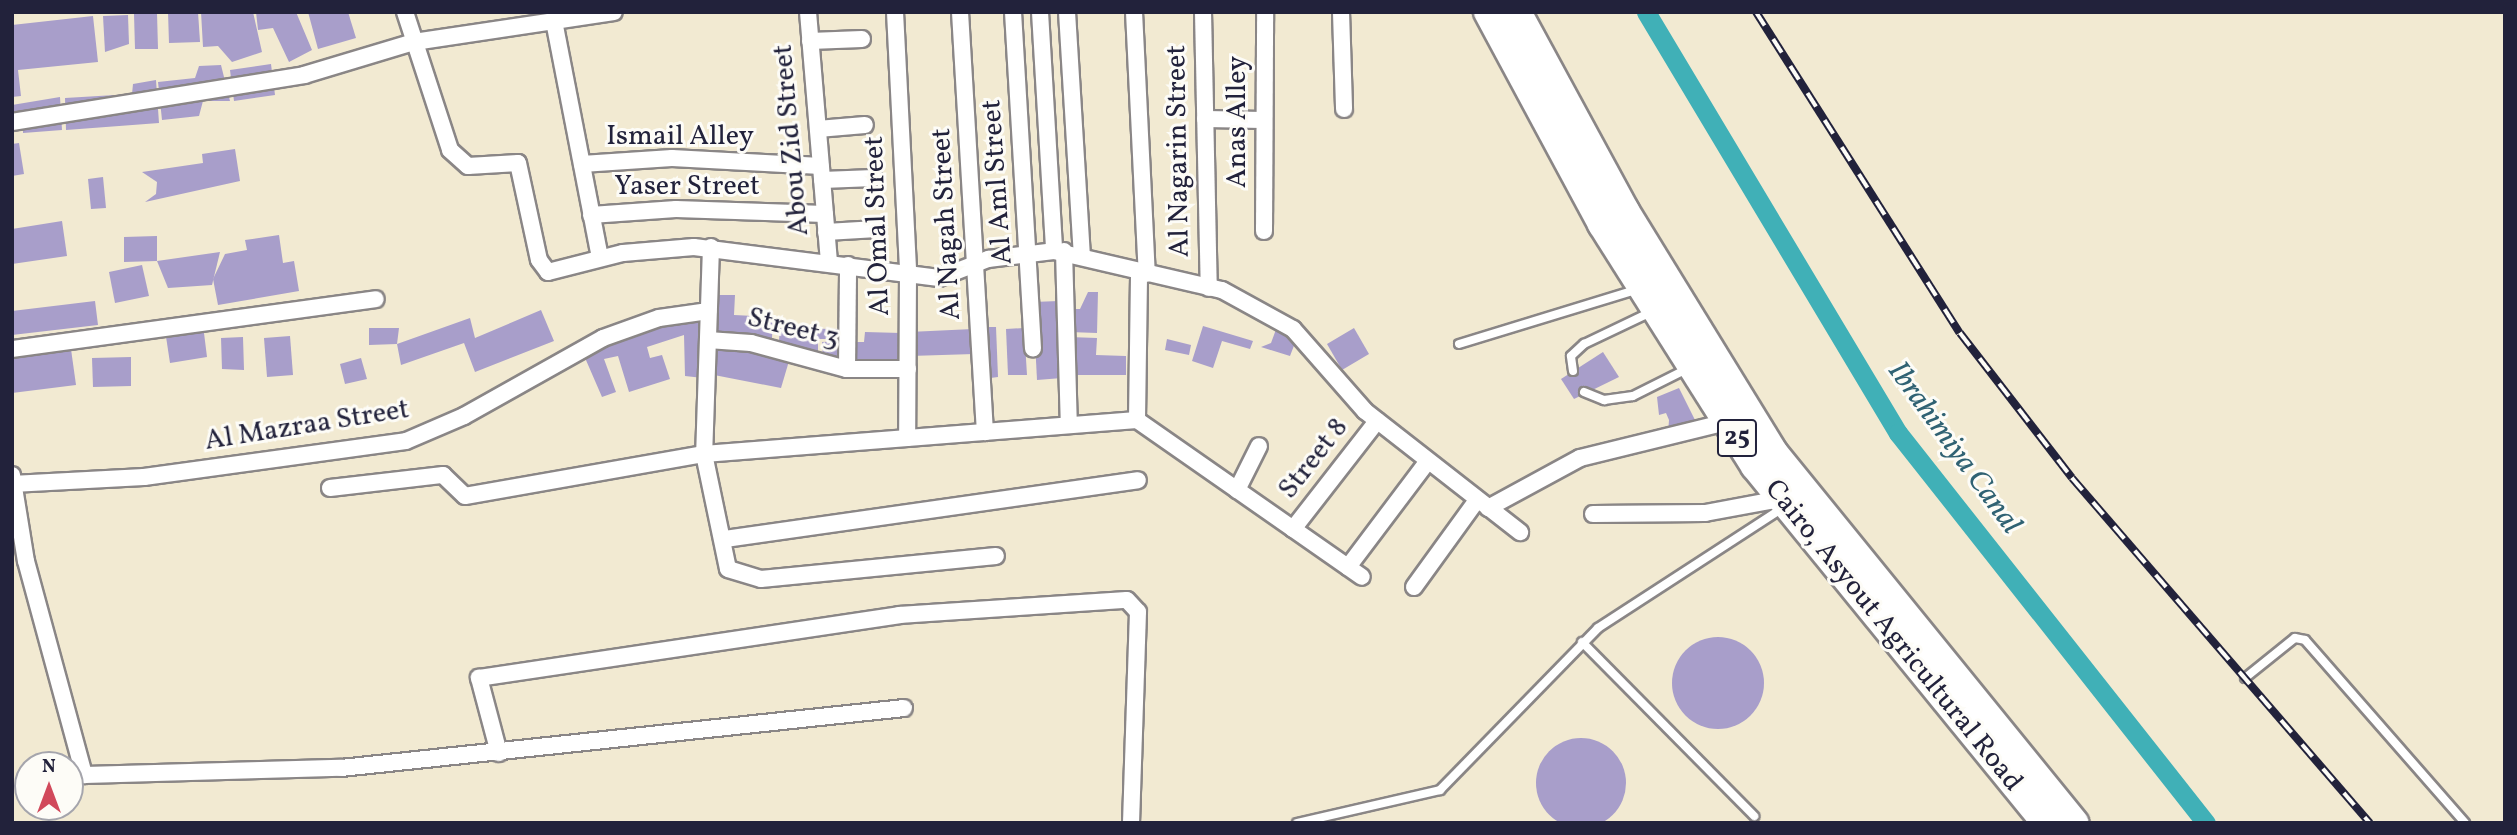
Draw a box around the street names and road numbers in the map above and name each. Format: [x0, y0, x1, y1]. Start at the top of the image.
street label: Abou Zid Street [767, 43, 817, 237]
street label: Al Nagarin Street [1160, 44, 1198, 258]
street label: Anas Alley [1221, 56, 1255, 188]
street label: Al Aml Street [975, 98, 1021, 266]
street label: Ismail Alley [606, 120, 754, 154]
street label: Al Nagah Street [925, 127, 969, 321]
street label: Al Omal Street [858, 135, 898, 317]
street label: Yaser Street [614, 170, 760, 204]
street label: Street 3 [744, 301, 842, 357]
street label: Al Mazraa Street [202, 393, 412, 459]
street label: Street 8 [1272, 412, 1356, 506]
road number: 25 [1716, 416, 1758, 460]
street label: Cairo, Asyout Agricultural Road [1757, 473, 2029, 799]

